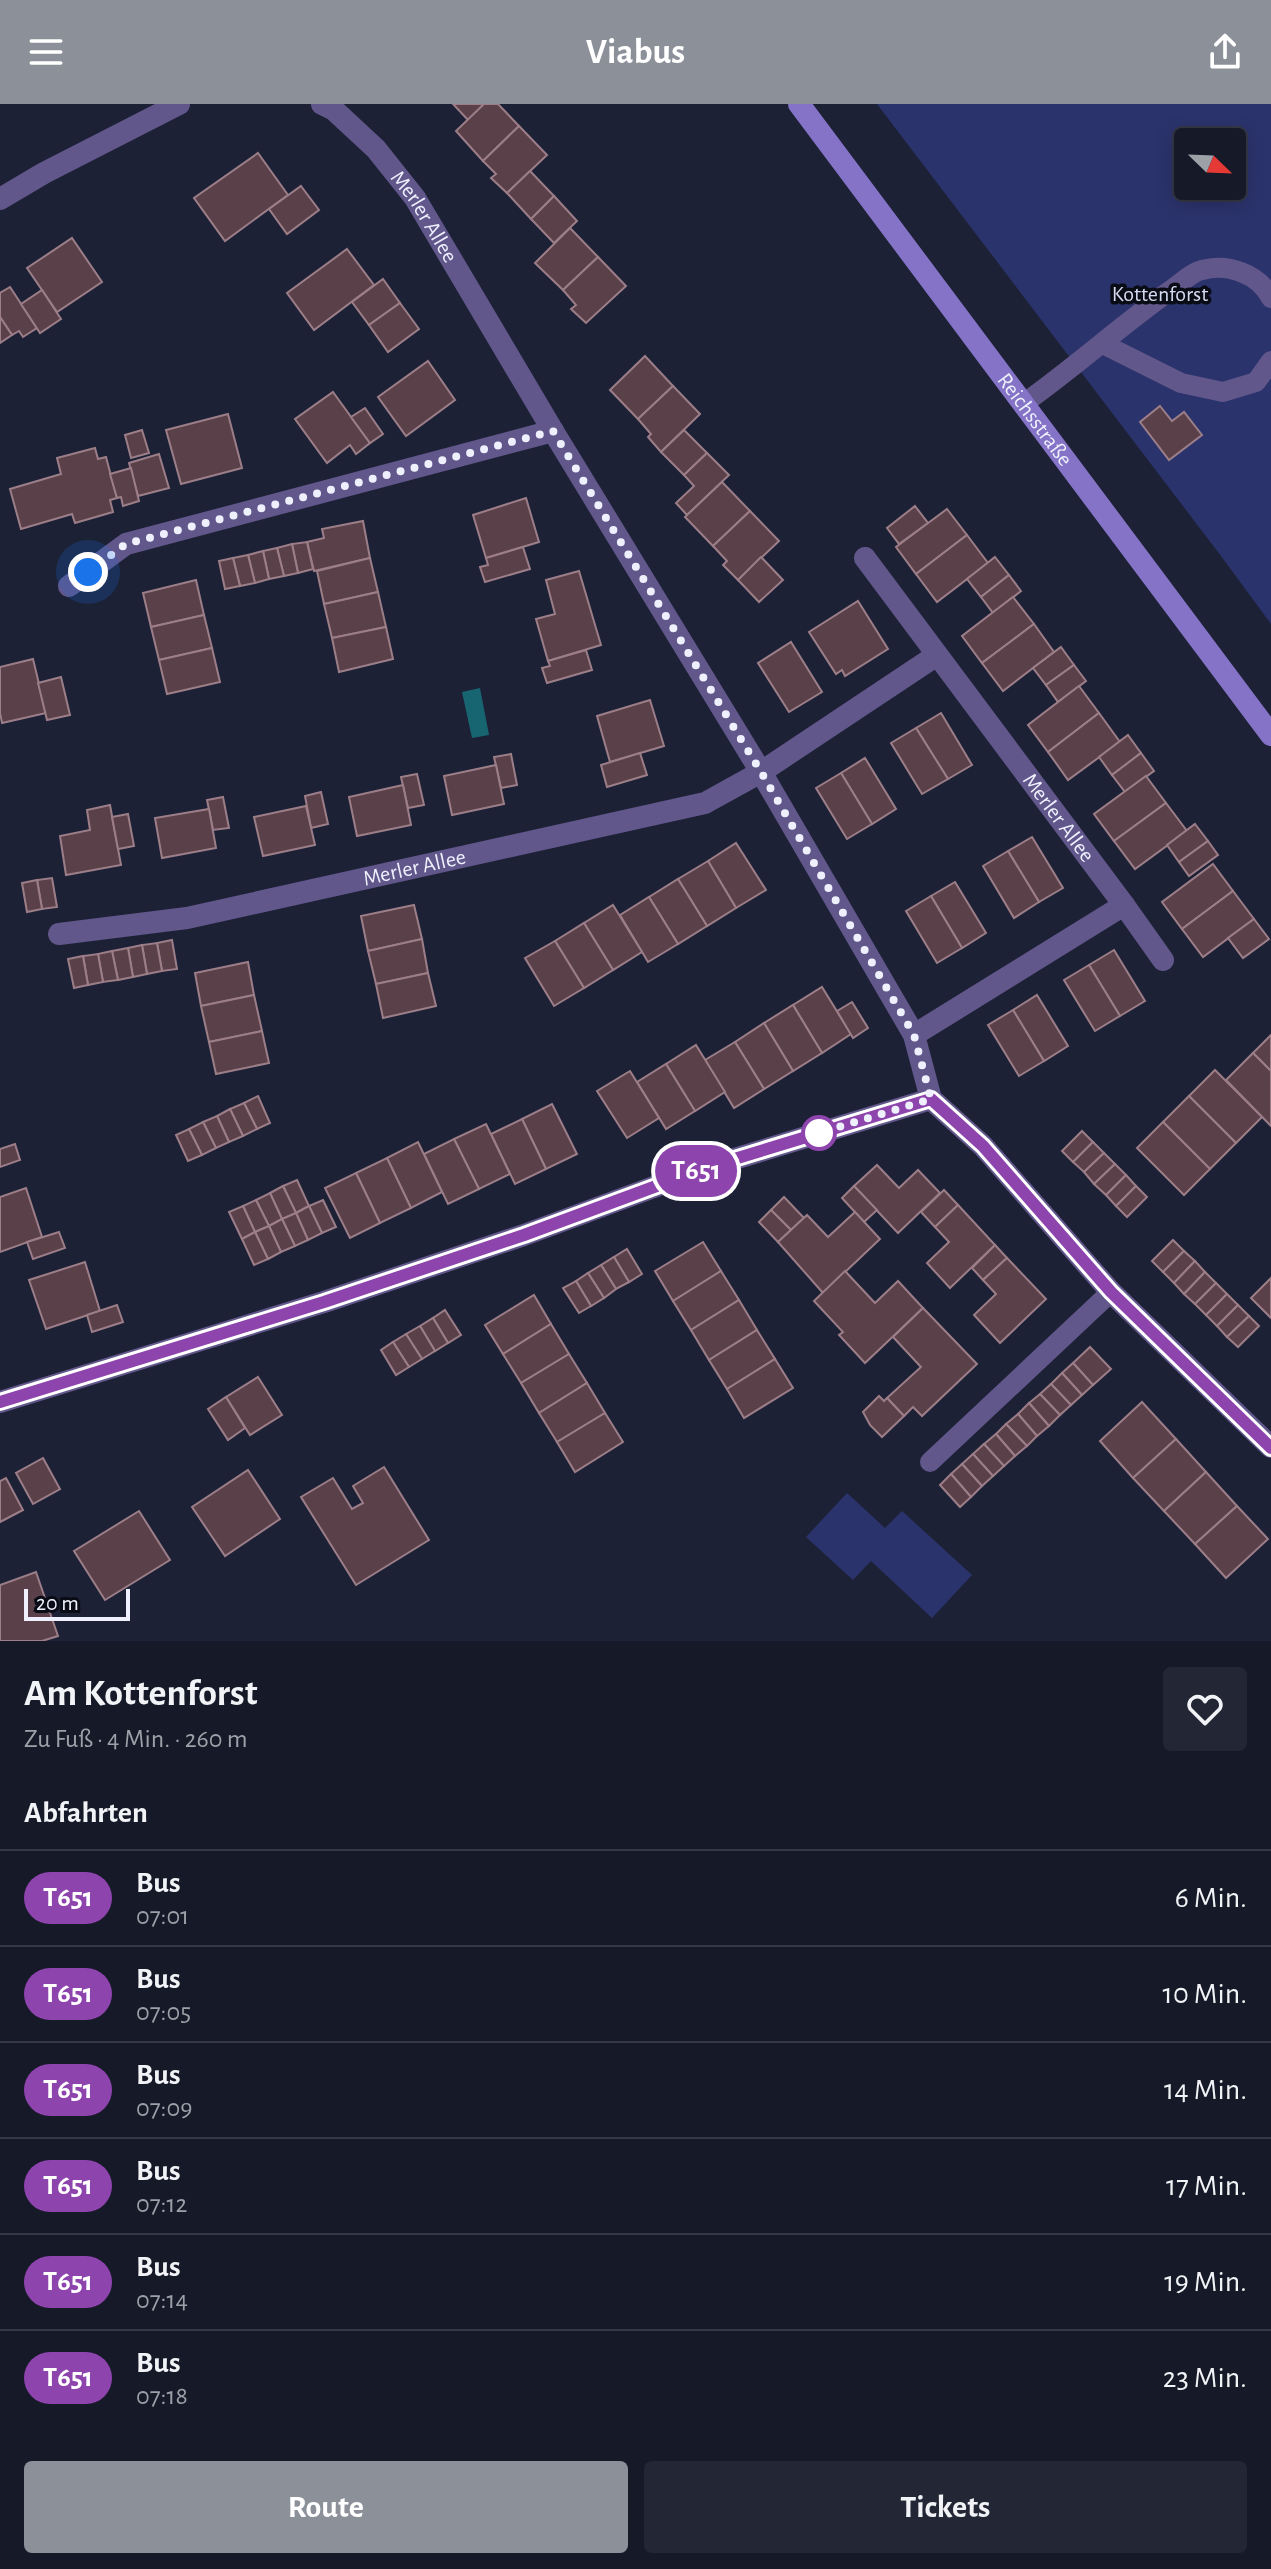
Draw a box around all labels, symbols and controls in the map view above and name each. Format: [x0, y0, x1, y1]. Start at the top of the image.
icon: menu [24, 30, 68, 74]
icon: share [1203, 30, 1247, 74]
text: Viabus [586, 34, 685, 70]
north arrow [1174, 128, 1246, 200]
map controls [1174, 128, 1246, 200]
street label: Merler Allee [387, 166, 462, 266]
park label: Kottenforst [1112, 283, 1208, 305]
street label: Reichsstraße [993, 369, 1077, 470]
your location [68, 552, 108, 592]
street label: Merler Allee [1019, 769, 1099, 866]
street label: Merler Allee [361, 845, 468, 890]
unlabelled marker [802, 1116, 836, 1150]
line badge: T651 [640, 1145, 752, 1197]
text: T651 [671, 1157, 721, 1185]
scale bar [24, 1585, 130, 1621]
text: 20 m [36, 1592, 79, 1614]
button: heart [1163, 1667, 1247, 1751]
text: Am Kottenforst [24, 1675, 258, 1713]
text: Zu Fuß · 4 Min. · 260 m [24, 1726, 248, 1752]
text: Abfahrten [24, 1798, 148, 1828]
text: Bus [136, 1868, 181, 1898]
text: 6 Min. [1175, 1883, 1247, 1913]
text: T651 [43, 1884, 93, 1912]
text: 07:01 [136, 1903, 189, 1929]
text: Bus [136, 1964, 181, 1994]
text: 10 Min. [1163, 1979, 1247, 2009]
text: T651 [43, 1980, 93, 2008]
text: 07:05 [136, 1999, 191, 2025]
text: Bus [136, 2060, 181, 2090]
text: 14 Min. [1164, 2075, 1247, 2105]
text: T651 [43, 2076, 93, 2104]
text: 07:09 [136, 2095, 192, 2121]
text: Bus [136, 2156, 181, 2186]
text: 17 Min. [1166, 2171, 1247, 2201]
text: T651 [43, 2172, 93, 2200]
text: 07:12 [136, 2191, 187, 2217]
text: Bus [136, 2252, 181, 2282]
text: 19 Min. [1164, 2267, 1247, 2297]
text: T651 [43, 2268, 93, 2296]
text: 07:14 [136, 2287, 188, 2313]
text: Bus [136, 2348, 181, 2378]
text: 23 Min. [1163, 2363, 1247, 2393]
text: T651 [43, 2364, 93, 2392]
text: 07:18 [136, 2383, 188, 2409]
button: Route [24, 2461, 628, 2553]
button: Tickets [644, 2461, 1247, 2553]

